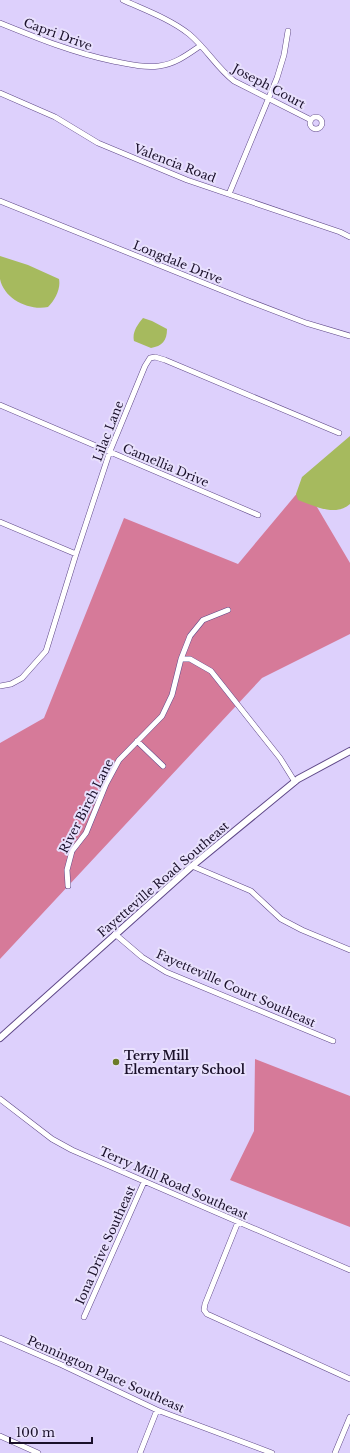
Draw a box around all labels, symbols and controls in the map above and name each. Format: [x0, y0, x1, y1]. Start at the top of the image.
street label: Capri Drive [22, 15, 94, 53]
street label: Joseph Court [228, 60, 308, 112]
street label: Valencia Road [131, 140, 218, 185]
street label: Longdale Drive [131, 237, 225, 287]
street label: Lilac Lane [90, 398, 126, 463]
street label: Camellia Drive [121, 440, 211, 490]
street label: River Birch Lane [56, 756, 116, 856]
street label: Fayetteville Road Southeast [94, 818, 232, 940]
street label: Fayetteville Court Southeast [154, 946, 318, 1030]
place label: Terry Mill Elementary School [124, 1048, 246, 1077]
marker: Terry Mill Elementary School [111, 1057, 121, 1067]
street label: Terry Mill Road Southeast [97, 1143, 251, 1223]
street label: Iona Drive Southeast [72, 1183, 138, 1307]
street label: Pennington Place Southeast [25, 1332, 187, 1416]
scale bar [10, 1419, 92, 1445]
text: 100 m [16, 1425, 55, 1440]

